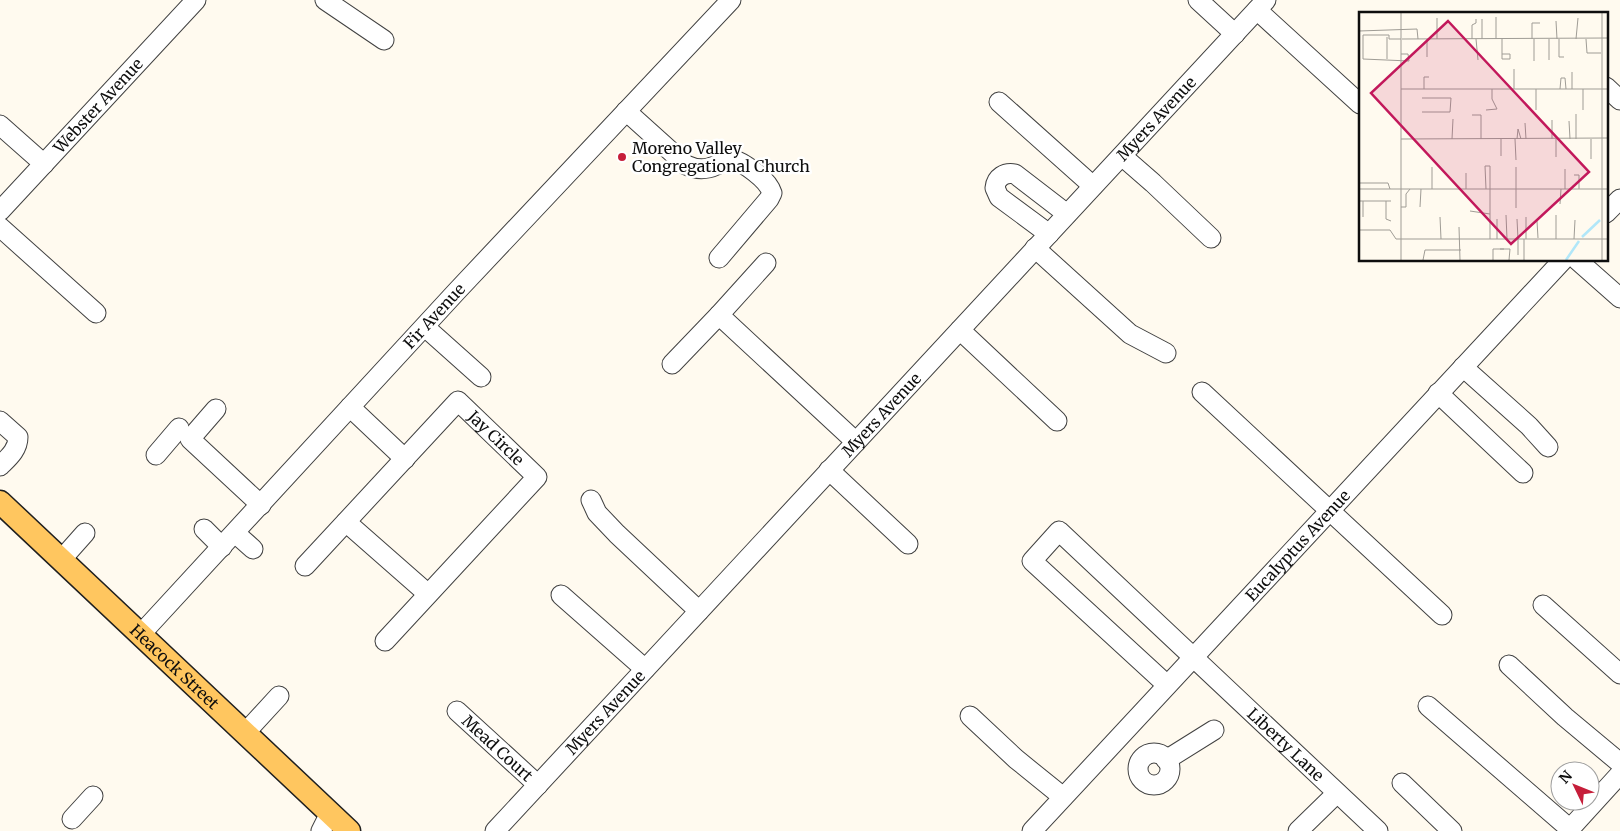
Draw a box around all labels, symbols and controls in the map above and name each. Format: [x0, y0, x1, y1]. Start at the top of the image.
inset map [1359, 12, 1608, 261]
street label: Webster Avenue [48, 54, 147, 158]
street label: Myers Avenue [1112, 72, 1200, 165]
place label: Moreno Valley Congregational Church [632, 138, 810, 176]
marker: Moreno Valley Congregational Church [616, 151, 628, 163]
street label: Fir Avenue [399, 279, 469, 353]
street label: Myers Avenue [837, 368, 925, 461]
street label: Jay Circle [463, 405, 528, 469]
street label: Eucalyptus Avenue [1241, 486, 1354, 605]
street label: Heacock Street [126, 620, 224, 714]
street label: Myers Avenue [561, 666, 649, 758]
street label: Liberty Lane [1243, 703, 1328, 785]
street label: Mead Court [458, 711, 538, 786]
north arrow [1550, 761, 1600, 811]
text: N [1555, 767, 1576, 787]

